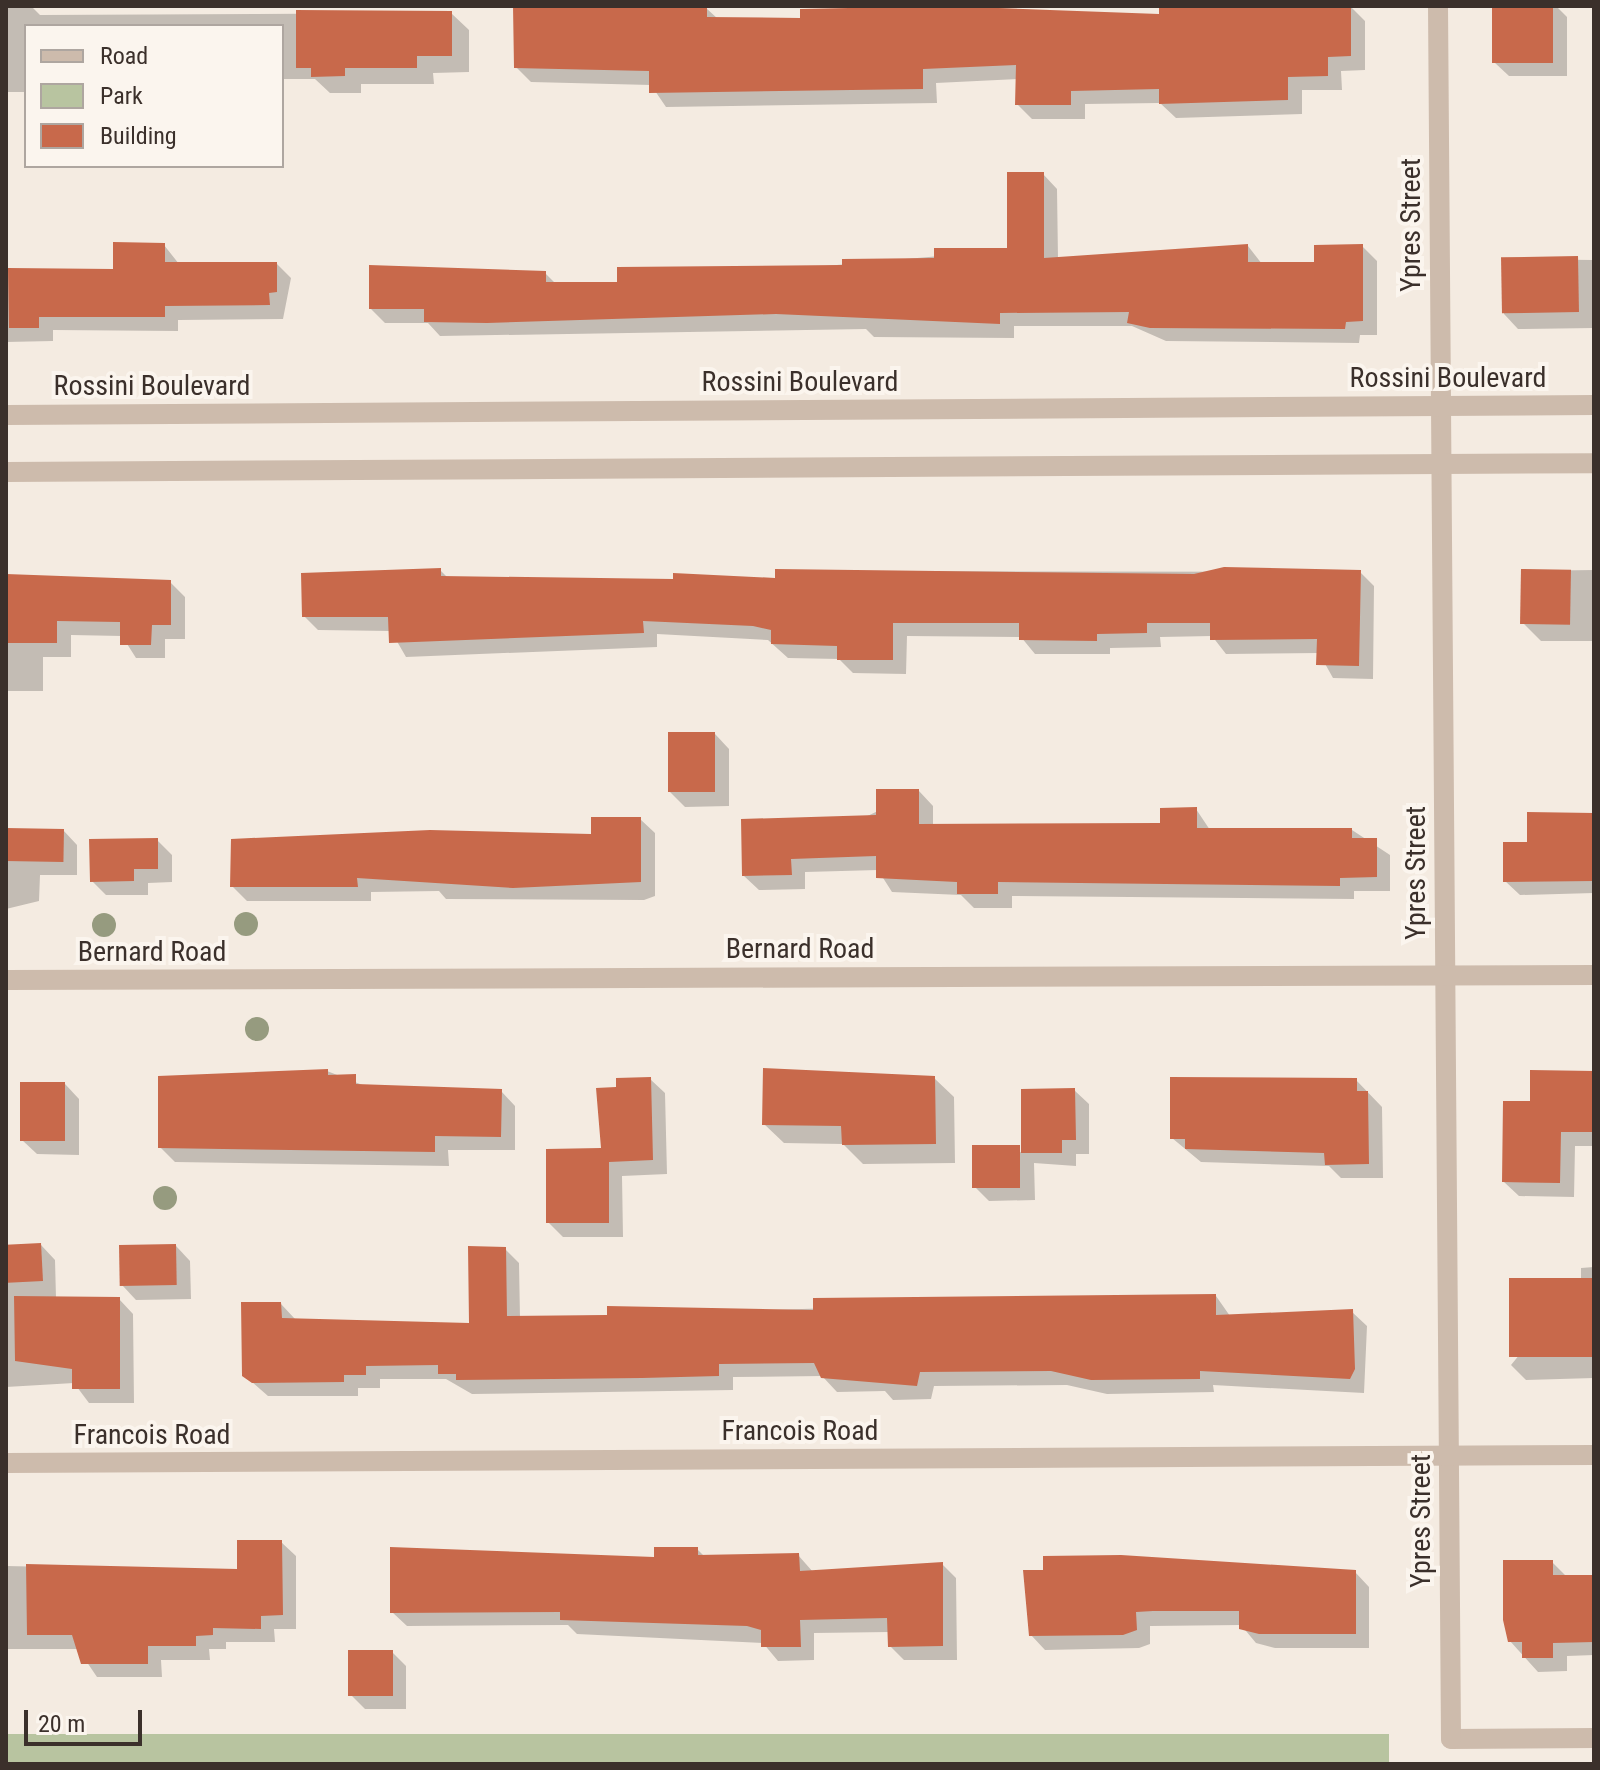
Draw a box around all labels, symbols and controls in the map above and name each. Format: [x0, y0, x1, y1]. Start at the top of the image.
legend [24, 24, 284, 168]
text: Road [100, 42, 148, 70]
text: Park [100, 82, 143, 110]
text: Building [100, 122, 177, 150]
street label: Ypres Street [1394, 158, 1428, 292]
street label: Rossini Boulevard [1350, 361, 1546, 395]
street label: Rossini Boulevard [702, 365, 898, 399]
street label: Rossini Boulevard [54, 369, 250, 403]
street label: Ypres Street [1399, 806, 1433, 940]
street label: Bernard Road [726, 932, 874, 966]
street label: Bernard Road [78, 935, 226, 969]
street label: Francois Road [722, 1414, 878, 1448]
street label: Francois Road [74, 1418, 230, 1452]
street label: Ypres Street [1404, 1454, 1438, 1588]
scale bar [28, 1694, 146, 1744]
text: 20 m [38, 1710, 85, 1738]

